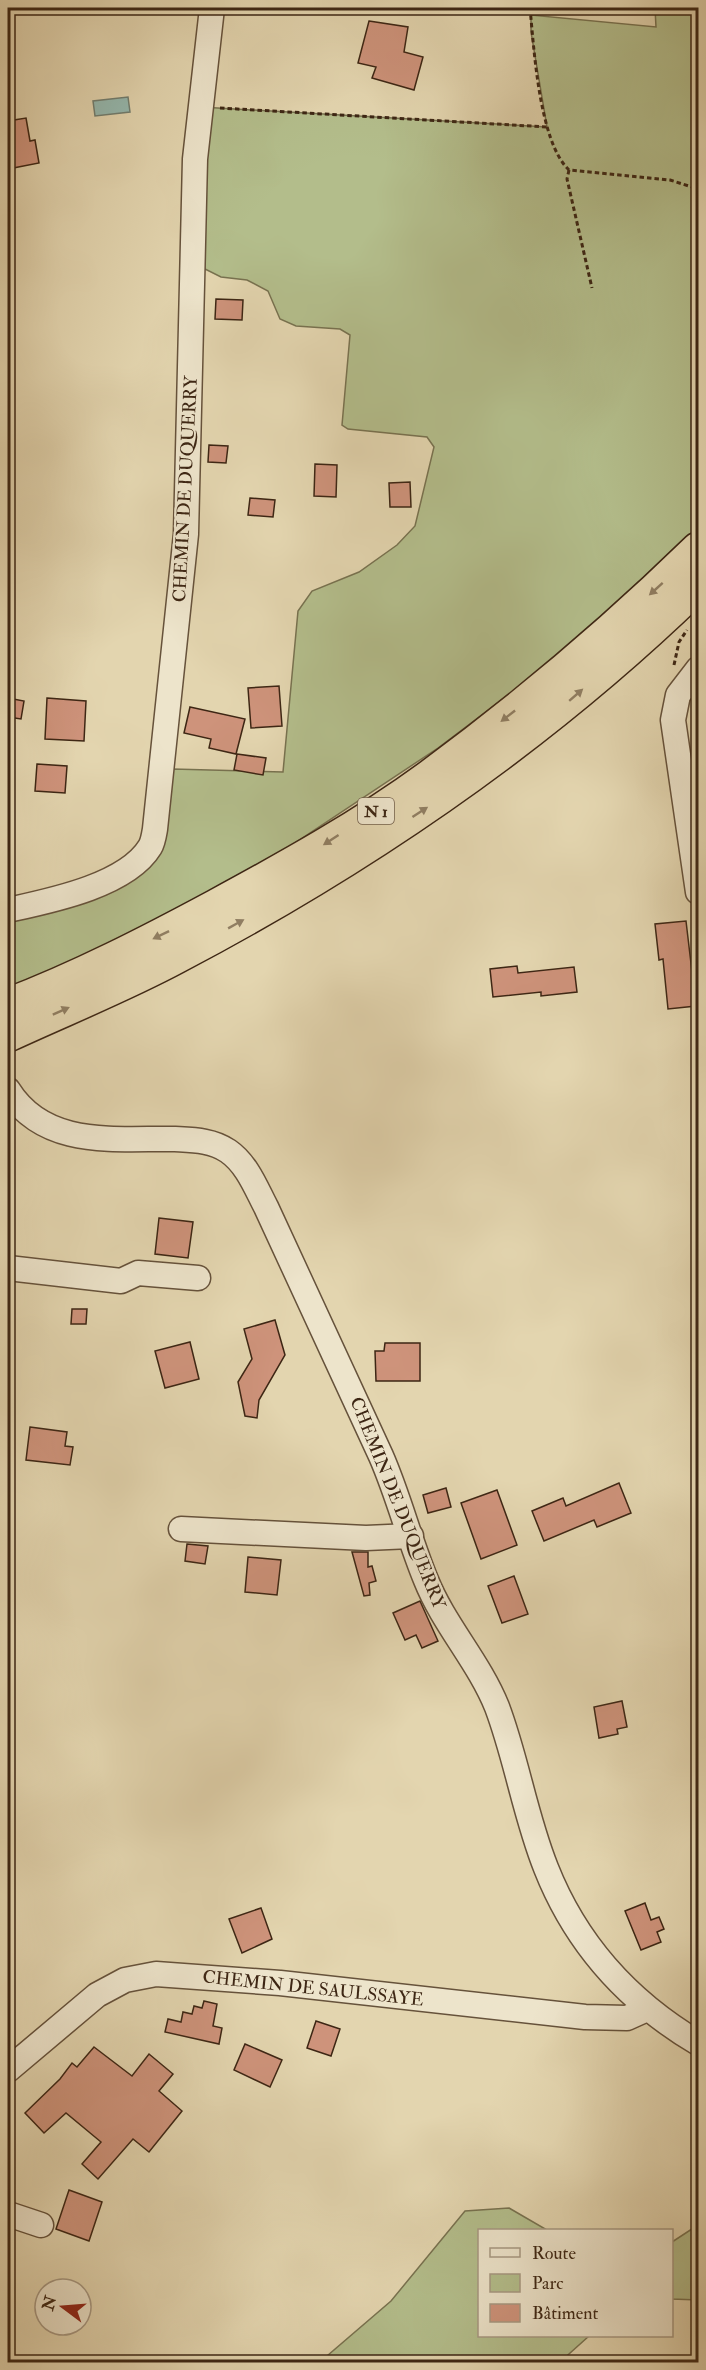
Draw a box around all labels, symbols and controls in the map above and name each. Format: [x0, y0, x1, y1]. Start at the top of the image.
street label: CHEMIN DE DUQUERRY [168, 374, 203, 603]
one-way arrow [649, 582, 664, 596]
one-way arrow [568, 689, 583, 702]
one-way arrow [500, 709, 516, 722]
road number: N 1 [358, 798, 394, 824]
one-way arrow [412, 806, 428, 817]
one-way arrow [323, 834, 339, 845]
one-way arrow [227, 919, 244, 929]
one-way arrow [153, 930, 170, 940]
one-way arrow [52, 1006, 69, 1015]
street label: CHEMIN DE DUQUERRY [344, 1394, 451, 1613]
street label: CHEMIN DE SAULSSAYE [201, 1965, 425, 2012]
legend [478, 2229, 673, 2337]
text: Route [532, 2242, 576, 2265]
text: Parc [532, 2272, 563, 2295]
north arrow [33, 2277, 93, 2337]
text: N [38, 2293, 61, 2314]
text: Bâtiment [532, 2302, 598, 2325]

